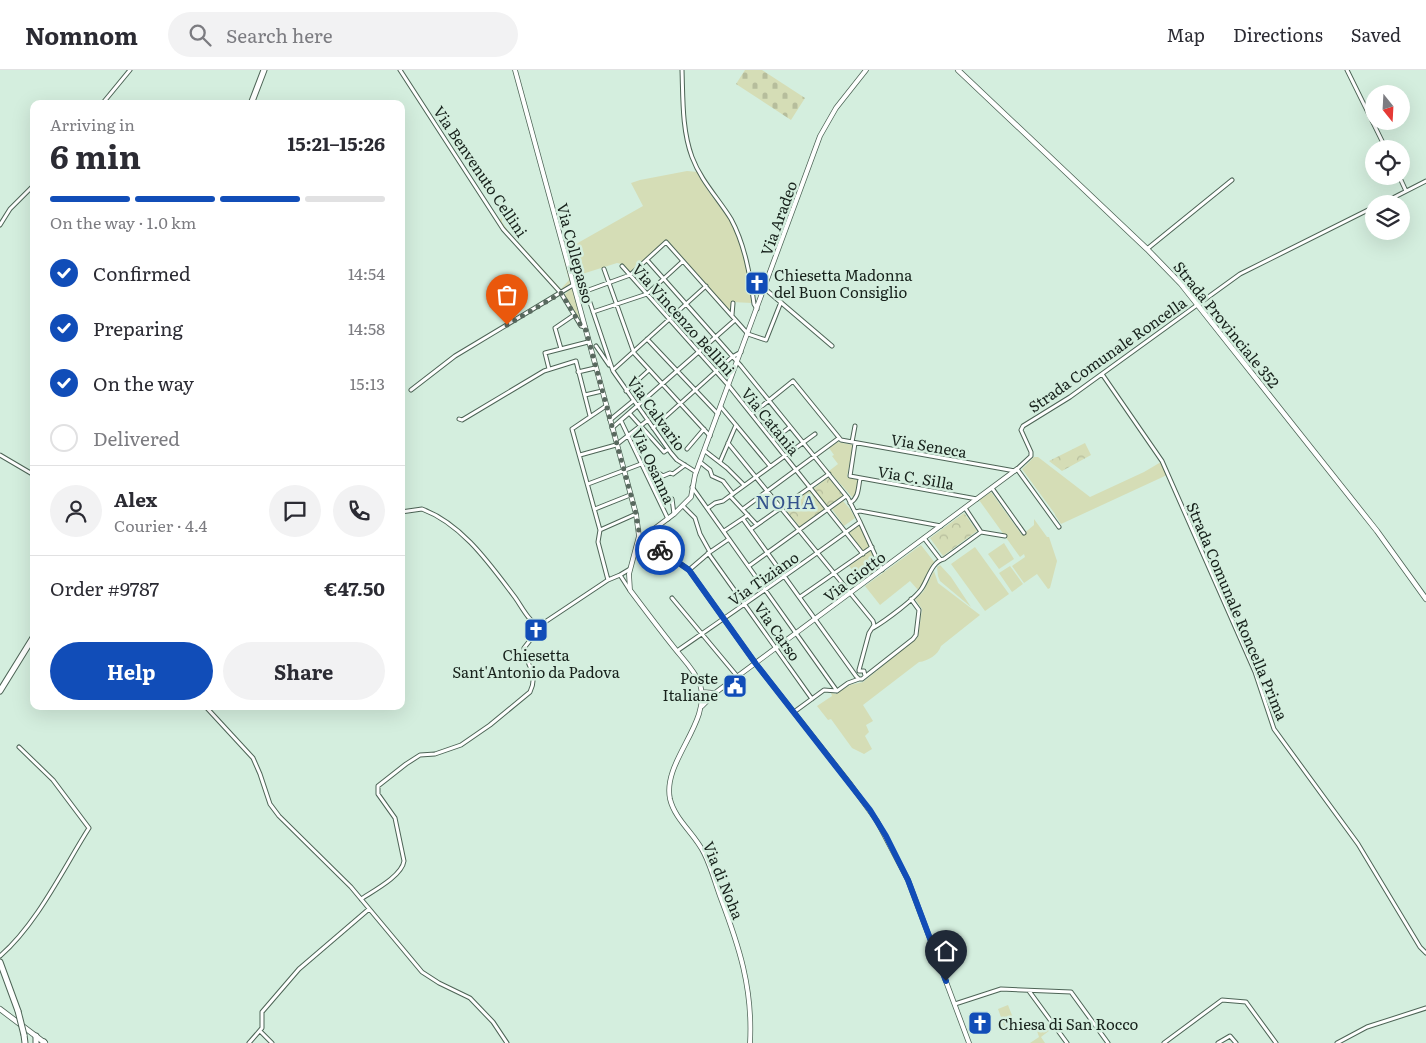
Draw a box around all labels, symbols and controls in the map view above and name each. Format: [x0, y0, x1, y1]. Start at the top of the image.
search box [168, 12, 518, 57]
text: Nomnom [25, 17, 138, 52]
icon: search [186, 21, 214, 49]
text: Search here [226, 21, 333, 49]
text: Map [1167, 21, 1205, 48]
text: Directions [1233, 21, 1323, 48]
text: Saved [1351, 21, 1401, 48]
north arrow [1365, 85, 1410, 130]
map controls [1365, 85, 1410, 240]
street label: Via Benvenuto Cellini [428, 101, 534, 241]
text: Arriving in [50, 112, 135, 136]
text: 15:21–15:26 [287, 129, 385, 157]
text: 6 min [50, 131, 141, 179]
button: locate [1365, 140, 1410, 185]
street label: Via Aradeo [754, 177, 802, 259]
button: layers [1365, 195, 1410, 240]
street label: Via Collepasso [552, 200, 600, 306]
text: On the way · 1.0 km [50, 210, 196, 234]
street label: Strada Provinciale 352 [1168, 256, 1286, 393]
street label: Via Vincenzo Bellini [627, 258, 741, 380]
icon: check [50, 259, 78, 287]
text: Confirmed [93, 259, 191, 287]
text: 14:54 [348, 261, 385, 285]
place label: Chiesetta Madonna del Buon Consiglio [774, 263, 913, 303]
church icon: Chiesetta Madonna del Buon Consiglio [744, 270, 770, 296]
pin [486, 274, 528, 325]
icon: bag [493, 281, 521, 309]
street label: Strada Comunale Roncella [1023, 290, 1192, 417]
icon: check [50, 314, 78, 342]
text: Preparing [93, 314, 183, 342]
text: 14:58 [348, 316, 385, 340]
icon: check [50, 369, 78, 397]
text: On the way [93, 369, 194, 397]
text: 15:13 [350, 371, 385, 395]
street label: Via Calvario [622, 371, 692, 455]
street label: Via Catania [736, 382, 806, 461]
text: Delivered [93, 424, 180, 452]
street label: Via Osanna [626, 424, 682, 508]
street label: Via Seneca [889, 427, 970, 463]
street label: Via C. Silla [876, 459, 957, 495]
button: person [50, 485, 102, 537]
text: Alex [114, 485, 157, 513]
button: chat [269, 485, 321, 537]
button: phone [333, 485, 385, 537]
district label: NOHA [756, 488, 816, 515]
street label: Strada Comunale Roncella Prima [1181, 498, 1295, 725]
text: Courier · 4.4 [114, 513, 207, 537]
courier [635, 525, 685, 575]
icon: bike [646, 536, 674, 564]
street label: Via Tiziano [723, 545, 803, 611]
street label: Via Giotto [818, 545, 890, 607]
text: Order #9787 [50, 574, 159, 602]
text: €47.50 [324, 574, 385, 602]
street label: Via Carso [749, 597, 807, 666]
church icon: Chiesetta Sant'Antonio da Padova [523, 617, 549, 643]
button: Help [50, 642, 213, 700]
button: Share [223, 642, 385, 700]
place label: Chiesetta Sant'Antonio da Padova [452, 643, 621, 683]
place label: Poste Italiane [663, 666, 718, 706]
public building icon: Poste Italiane [722, 673, 748, 699]
street label: Via di Noha [698, 837, 750, 923]
pin [925, 930, 967, 981]
icon: home [932, 937, 960, 965]
church icon: Chiesa di San Rocco [967, 1010, 993, 1036]
place label: Chiesa di San Rocco [998, 1012, 1139, 1035]

